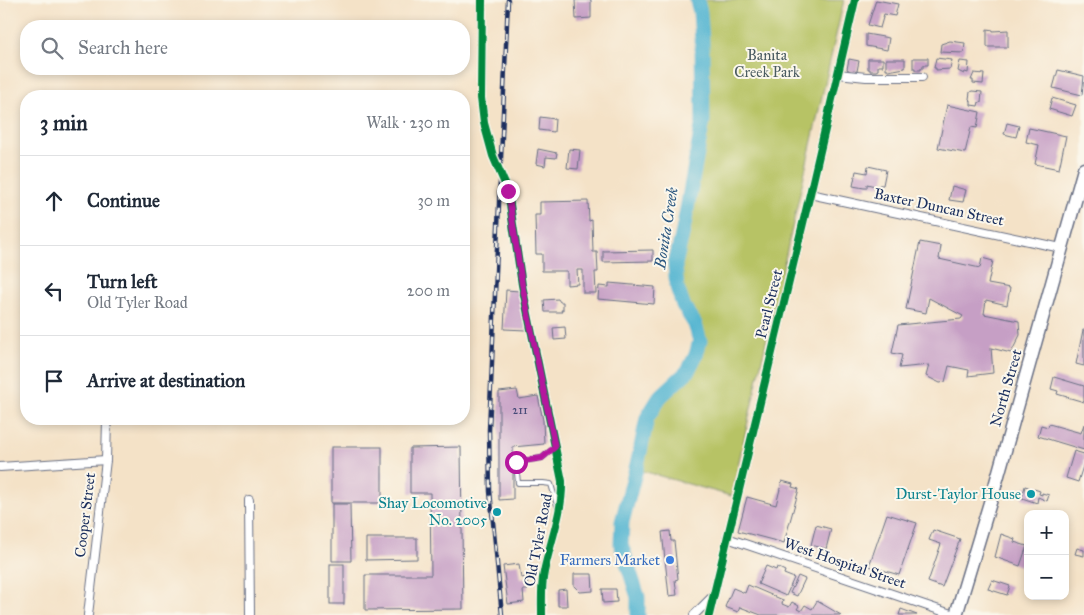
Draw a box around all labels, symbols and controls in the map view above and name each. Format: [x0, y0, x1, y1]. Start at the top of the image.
search box [20, 20, 470, 75]
icon: search [38, 34, 66, 62]
text: Search here [78, 36, 168, 59]
park label: Banita Creek Park [734, 46, 800, 81]
text: 3 min [40, 110, 88, 136]
text: Walk · 230 m [366, 113, 450, 132]
route end [497, 180, 520, 203]
street label: Baxter Duncan Street [872, 184, 1006, 230]
water label: Bonita Creek [650, 186, 682, 271]
icon: ahead [40, 187, 68, 215]
text: Continue [87, 189, 160, 212]
text: 30 m [417, 191, 450, 210]
street label: Pearl Street [752, 267, 786, 341]
text: Turn left [87, 270, 157, 293]
icon: left [40, 277, 68, 305]
text: 200 m [407, 281, 450, 300]
text: Old Tyler Road [87, 293, 188, 312]
street label: North Street [986, 346, 1026, 429]
icon: arrive [40, 367, 68, 395]
text: Arrive at destination [87, 369, 245, 392]
house number: 211 [512, 403, 528, 417]
route start [505, 451, 528, 474]
street label: Cooper Street [71, 471, 99, 559]
place label: Durst-Taylor House [895, 485, 1021, 503]
marker: Durst-Taylor House [1025, 488, 1037, 500]
street label: Old Tyler Road [520, 491, 556, 588]
place label: Shay Locomotive No. 2005 [378, 494, 487, 529]
marker: Shay Locomotive No. 2005 [491, 506, 503, 518]
map controls [1024, 510, 1069, 600]
button: + [1024, 510, 1069, 555]
street label: West Hospital Street [782, 534, 909, 593]
place label: Farmers Market [560, 551, 661, 569]
marker: Farmers Market [664, 554, 676, 566]
button: − [1024, 555, 1069, 600]

